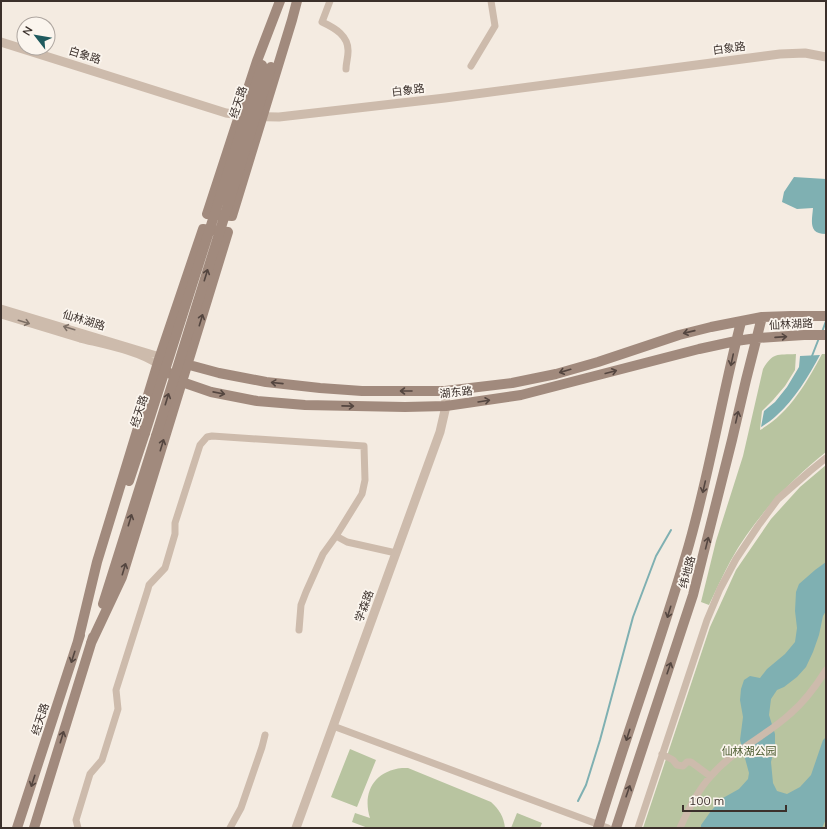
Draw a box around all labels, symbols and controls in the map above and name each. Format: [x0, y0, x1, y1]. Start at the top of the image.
north arrow [16, 16, 56, 56]
text: N [19, 24, 36, 38]
street label: 白象路 [712, 39, 746, 57]
street label: 白象路 [67, 43, 103, 67]
street label: 白象路 [391, 81, 425, 99]
street label: 经天路 [226, 84, 250, 120]
one-way arrow [203, 269, 210, 282]
street label: 仙林湖路 [61, 307, 107, 333]
one-way arrow [197, 315, 205, 327]
street label: 仙林湖路 [769, 316, 813, 332]
one-way arrow [17, 319, 30, 326]
one-way arrow [64, 324, 76, 332]
one-way arrow [683, 329, 696, 337]
one-way arrow [774, 333, 787, 340]
one-way arrow [727, 353, 735, 366]
one-way arrow [558, 368, 571, 375]
one-way arrow [604, 368, 617, 375]
one-way arrow [270, 380, 283, 387]
street label: 湖东路 [439, 383, 473, 401]
one-way arrow [400, 387, 413, 395]
one-way arrow [212, 390, 225, 398]
street label: 经天路 [127, 393, 151, 429]
one-way arrow [164, 393, 171, 406]
one-way arrow [477, 397, 490, 405]
one-way arrow [341, 402, 354, 410]
one-way arrow [734, 411, 742, 424]
one-way arrow [159, 438, 166, 451]
one-way arrow [700, 480, 707, 493]
one-way arrow [127, 513, 134, 526]
one-way arrow [703, 537, 711, 550]
street label: 纬地路 [676, 554, 698, 590]
one-way arrow [121, 563, 128, 576]
street label: 学森路 [352, 588, 376, 624]
one-way arrow [665, 605, 672, 618]
one-way arrow [68, 651, 76, 663]
one-way arrow [666, 661, 673, 674]
street label: 经天路 [28, 701, 52, 737]
one-way arrow [624, 729, 632, 741]
one-way arrow [59, 731, 66, 744]
park label: 仙林湖公园 [722, 744, 777, 758]
one-way arrow [29, 774, 36, 787]
one-way arrow [625, 785, 632, 798]
scale bar [683, 787, 786, 813]
text: 100 m [689, 793, 724, 808]

